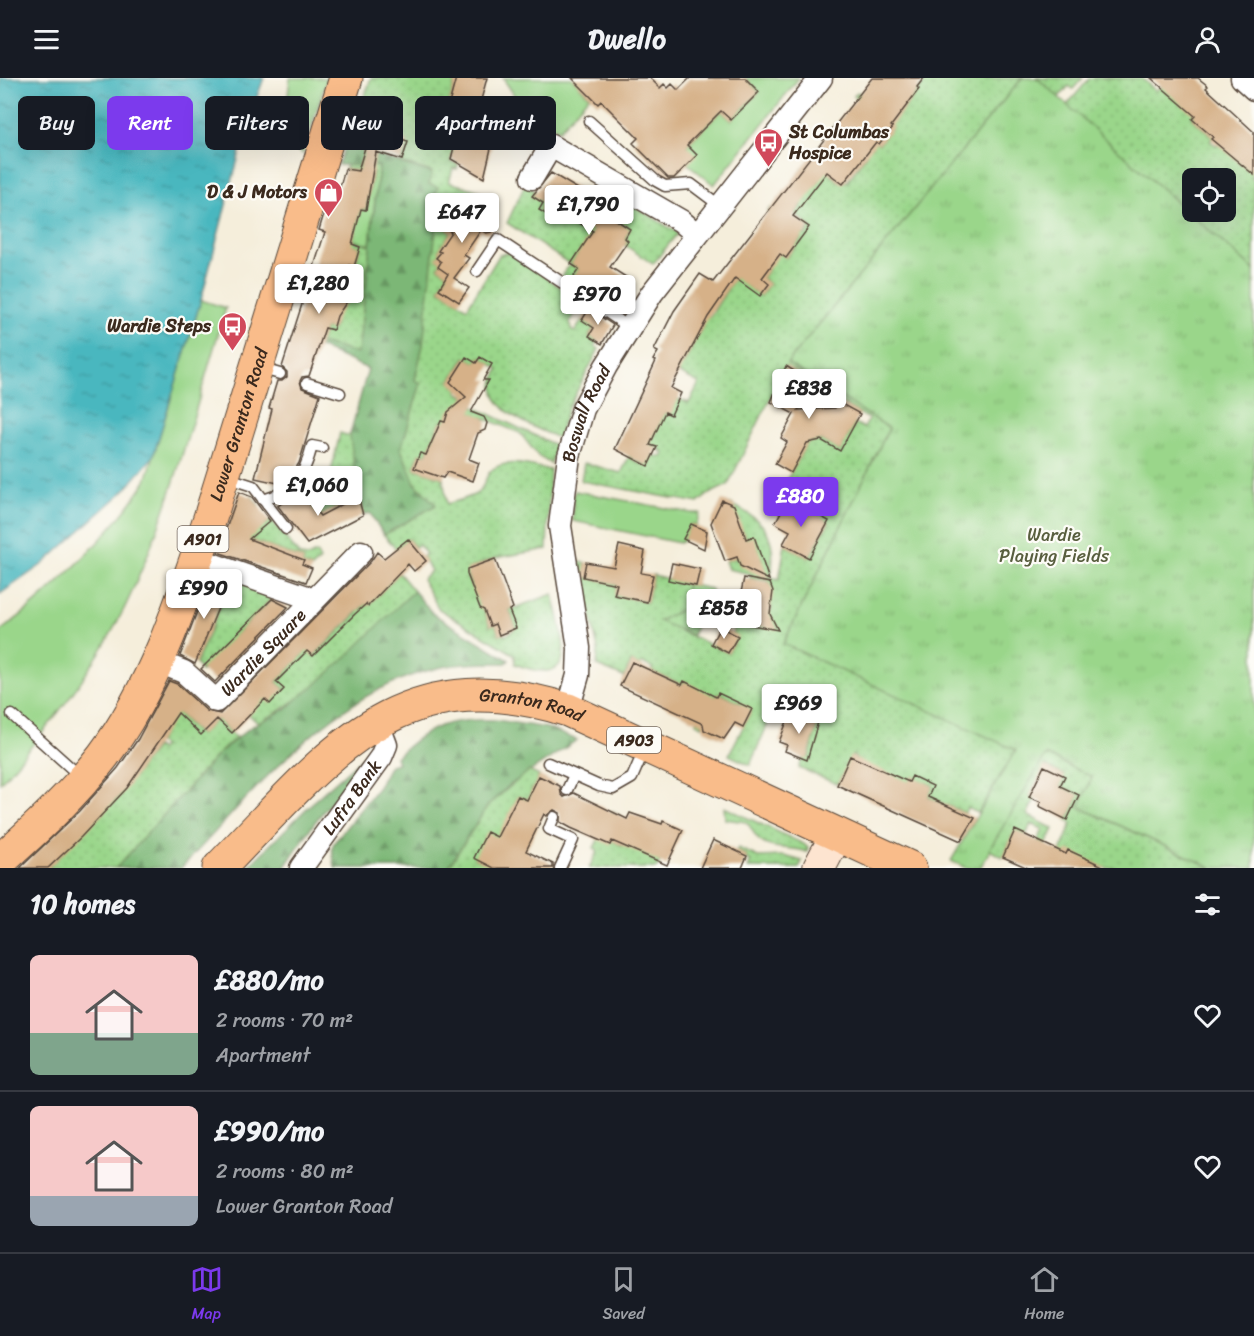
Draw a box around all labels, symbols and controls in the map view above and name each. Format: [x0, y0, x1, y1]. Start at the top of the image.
text: Dwello [588, 15, 666, 63]
icon: menu [30, 23, 63, 56]
icon: person [1191, 23, 1224, 56]
chip: Buy [18, 96, 95, 150]
chip: Rent [107, 96, 193, 150]
chip: Filters [205, 96, 309, 150]
chip: New [321, 96, 403, 150]
chip: Apartment [415, 96, 556, 150]
place label: St Columbas Hospice [788, 116, 890, 169]
bus stop icon: St Columbas Hospice [752, 126, 784, 168]
map controls [1182, 168, 1236, 222]
button: locate [1182, 168, 1236, 222]
place label: D & J Motors [207, 176, 308, 208]
shop icon: D & J Motors [312, 176, 344, 218]
pin: £1,790 [540, 185, 638, 236]
text: £1,790 [559, 187, 619, 222]
pin: £647 [426, 193, 498, 244]
text: £647 [439, 195, 485, 230]
pin: £1,280 [270, 264, 368, 315]
text: £1,280 [289, 266, 349, 301]
pin: £970 [562, 275, 634, 326]
text: £970 [575, 277, 621, 312]
place label: Wardie Steps [107, 310, 212, 342]
bus stop icon: Wardie Steps [216, 310, 248, 352]
street label: Lower Granton Road [200, 343, 278, 505]
street label: Boswall Road [552, 358, 621, 464]
pin: £838 [773, 369, 845, 420]
text: £838 [786, 371, 832, 406]
pin: £1,060 [269, 466, 367, 517]
text: £1,060 [287, 468, 349, 503]
pin: £880 [765, 477, 837, 528]
text: £880 [777, 479, 825, 514]
park label: Wardie Playing Fields [999, 519, 1110, 572]
road number: A901 [178, 526, 228, 552]
pin: £990 [168, 569, 240, 620]
text: £990 [180, 571, 228, 606]
pin: £858 [688, 589, 760, 640]
text: £858 [701, 591, 747, 626]
street label: Wardie Square [212, 601, 314, 704]
street label: Granton Road [479, 679, 591, 732]
pin: £969 [763, 684, 835, 735]
text: £969 [776, 686, 822, 721]
road number: A903 [607, 727, 661, 753]
street label: Lufra Bank [313, 752, 391, 842]
text: 10 homes [30, 881, 135, 927]
icon: filters [1191, 888, 1224, 921]
text: £880/mo [216, 957, 324, 1003]
icon: home [78, 979, 150, 1051]
icon: heart [1191, 999, 1224, 1032]
text: 2 rooms · 70 m² [216, 1003, 353, 1038]
text: Apartment [216, 1038, 310, 1073]
text: £990/mo [216, 1108, 324, 1154]
icon: home [78, 1130, 150, 1202]
icon: heart [1191, 1150, 1224, 1183]
text: 2 rooms · 80 m² [216, 1154, 354, 1189]
text: Lower Granton Road [216, 1189, 392, 1224]
tab: Map [190, 1263, 223, 1328]
tab: Saved [602, 1263, 645, 1328]
tab: Home [1024, 1263, 1064, 1328]

